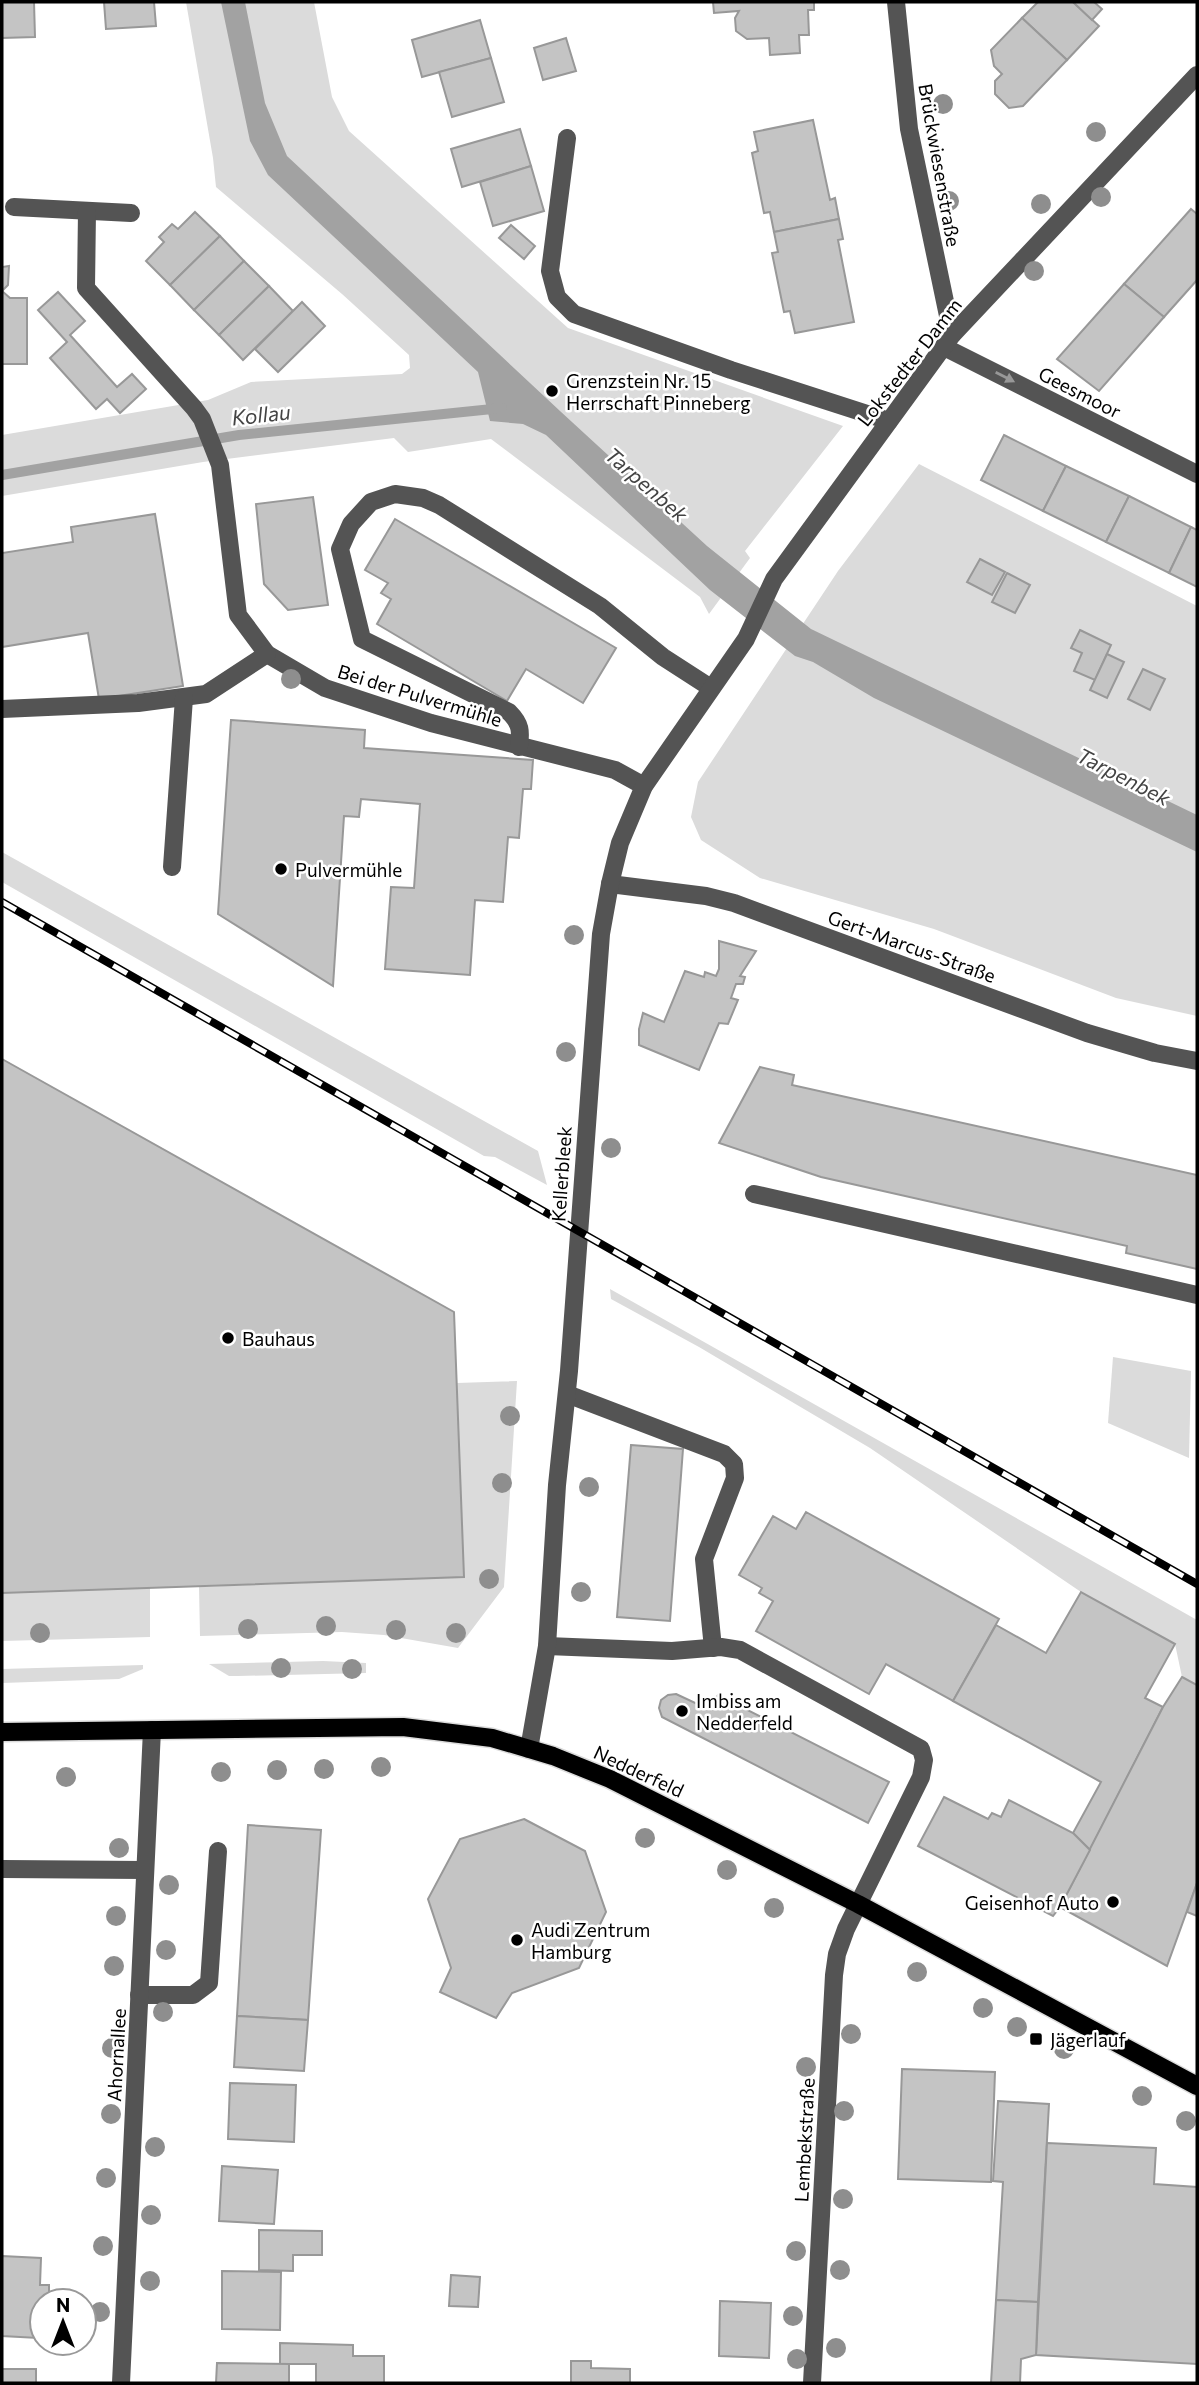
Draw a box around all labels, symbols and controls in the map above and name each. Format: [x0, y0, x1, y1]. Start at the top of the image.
street label: Brückwiesenstraße [914, 82, 966, 248]
street label: Lokstedter Damm [852, 294, 966, 430]
street label: Geesmoor [1035, 361, 1125, 423]
place label: Grenzstein Nr. 15 Herrschaft Pinneberg [566, 369, 751, 414]
one-way arrow [995, 372, 1015, 383]
marker: Grenzstein Nr. 15 Herrschaft Pinneberg [544, 383, 560, 399]
water label: Kollau [230, 398, 292, 430]
water label: Tarpenbek [601, 441, 694, 527]
street label: Bei der Pulvermühle [335, 659, 505, 731]
water label: Tarpenbek [1073, 742, 1175, 810]
place label: Pulvermühle [295, 858, 402, 881]
marker: Pulvermühle [273, 861, 289, 877]
street label: Gert-Marcus-Straße [825, 905, 999, 987]
street label: Kellerbleek [546, 1125, 576, 1223]
place label: Bauhaus [242, 1327, 315, 1350]
marker: Bauhaus [220, 1330, 236, 1346]
place label: Imbiss am Nedderfeld [696, 1689, 793, 1734]
marker: Imbiss am Nedderfeld [674, 1703, 690, 1719]
street label: Nedderfeld [590, 1740, 688, 1802]
place label: Geisenhof Auto [965, 1891, 1099, 1914]
marker: Geisenhof Auto [1105, 1894, 1121, 1910]
place label: Audi Zentrum Hamburg [531, 1918, 650, 1963]
marker: Audi Zentrum Hamburg [509, 1932, 525, 1948]
street label: Ahornallee [102, 2008, 130, 2102]
place label: Jägerlauf [1050, 2028, 1126, 2051]
marker: Jägerlauf [1028, 2031, 1044, 2047]
street label: Lembekstraße [789, 2077, 819, 2203]
north arrow [28, 2287, 98, 2357]
text: N [56, 2293, 70, 2316]

